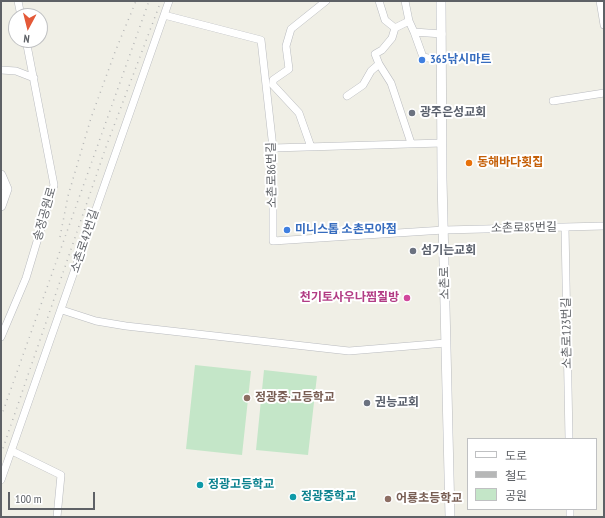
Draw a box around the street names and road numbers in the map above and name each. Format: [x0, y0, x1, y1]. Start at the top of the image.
street label: 소촌로86번길 [264, 142, 280, 208]
street label: 송정공원로 [30, 185, 60, 243]
street label: 소촌로42번길 [68, 207, 102, 275]
street label: 소촌로85번길 [491, 220, 557, 236]
street label: 소촌로 [438, 266, 452, 300]
street label: 소촌로123번길 [559, 297, 575, 369]

